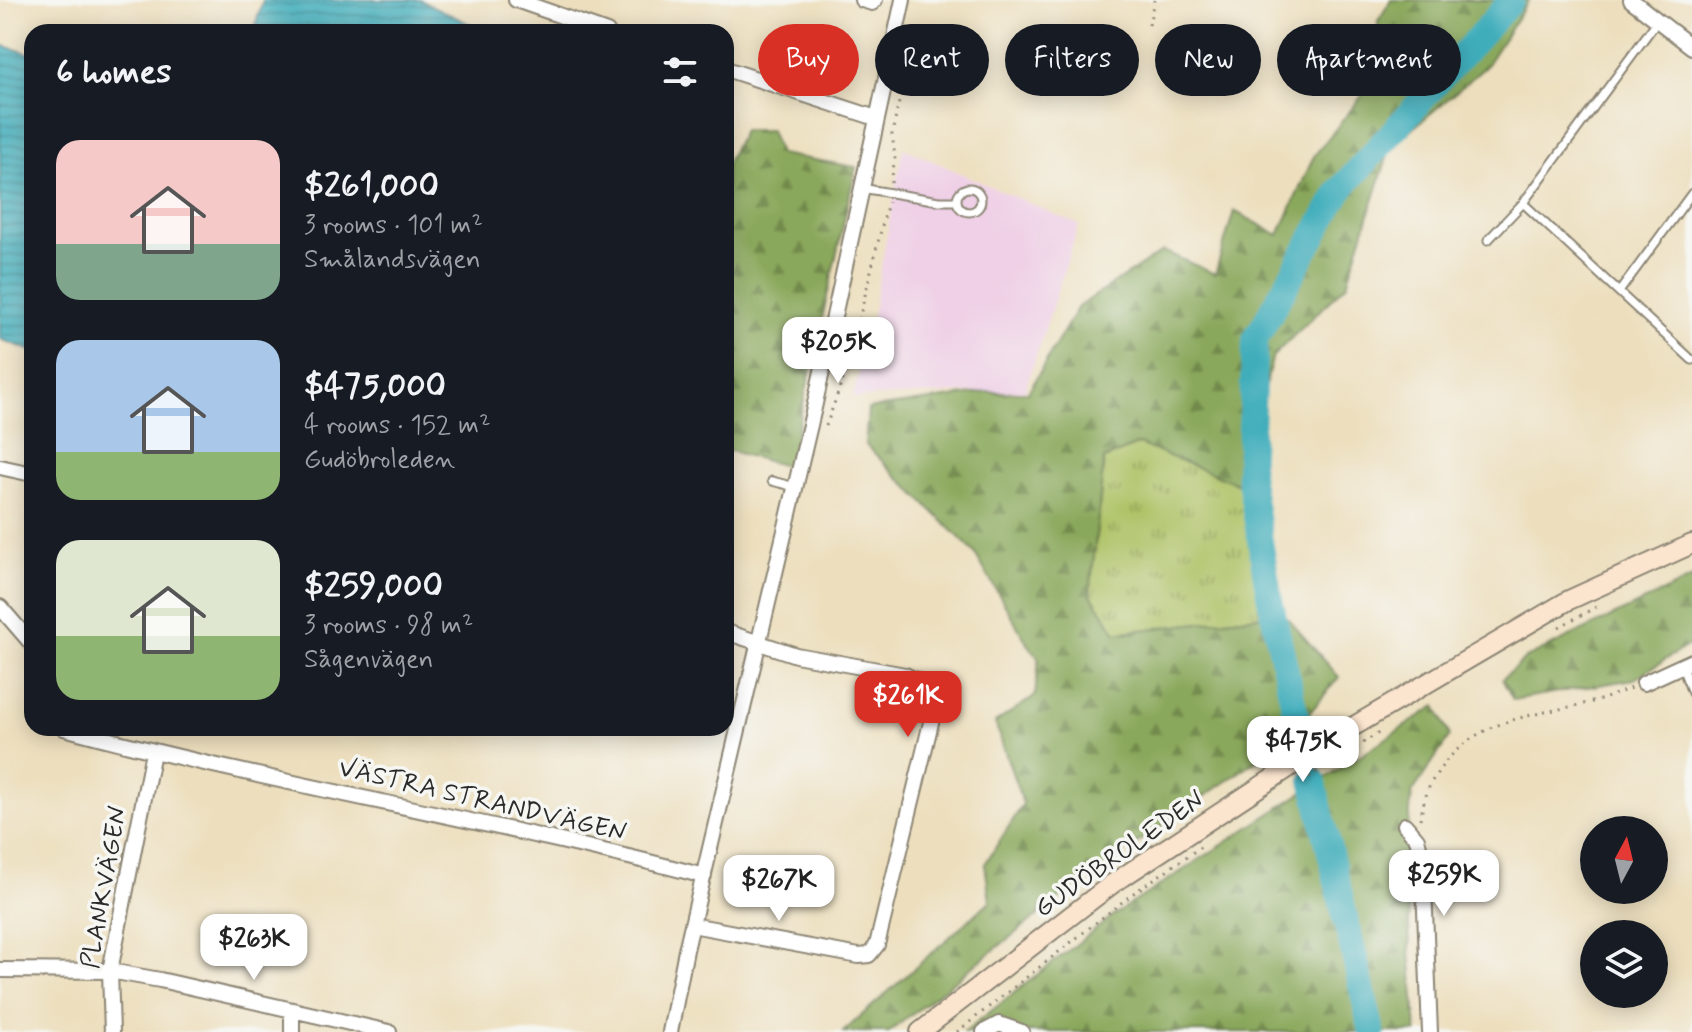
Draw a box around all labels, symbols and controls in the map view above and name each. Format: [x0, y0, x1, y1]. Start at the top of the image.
chip: Buy [758, 24, 859, 96]
chip: Rent [875, 24, 989, 96]
chip: Filters [1005, 24, 1139, 96]
chip: New [1155, 24, 1261, 96]
chip: Apartment [1277, 24, 1461, 96]
text: 6 homes [56, 50, 171, 95]
icon: filters [658, 50, 702, 94]
text: $261,000 [304, 164, 439, 209]
icon: home [120, 172, 216, 268]
text: 3 rooms · 101 m² [304, 209, 483, 243]
text: Smålandsvägen [304, 243, 481, 277]
pin: $205K [782, 317, 894, 385]
text: $205K [800, 326, 876, 360]
text: $475,000 [304, 364, 446, 409]
icon: home [120, 372, 216, 468]
text: 4 rooms · 152 m² [304, 409, 491, 443]
text: Gudöbroleden [304, 443, 455, 477]
text: $259,000 [304, 564, 443, 609]
icon: home [120, 572, 216, 668]
text: 3 rooms · 98 m² [304, 609, 473, 643]
text: Sågenvägen [304, 643, 433, 677]
pin: $261K [852, 671, 964, 739]
text: $261K [873, 680, 943, 714]
pin: $475K [1247, 716, 1359, 784]
text: $475K [1265, 725, 1341, 759]
street label: VÄSTRA STRANDVÄGEN [335, 751, 630, 851]
street label: GUDÖBROLEDEN [1028, 783, 1212, 926]
street label: PLANKVÄGEN [74, 803, 136, 972]
north arrow [1580, 816, 1668, 904]
map controls [1580, 816, 1668, 1008]
pin: $259K [1388, 850, 1500, 918]
pin: $267K [723, 855, 835, 923]
text: $259K [1407, 859, 1481, 893]
text: $267K [741, 864, 817, 898]
pin: $263K [198, 914, 310, 982]
button: layers [1580, 920, 1668, 1008]
text: $263K [218, 923, 290, 957]

